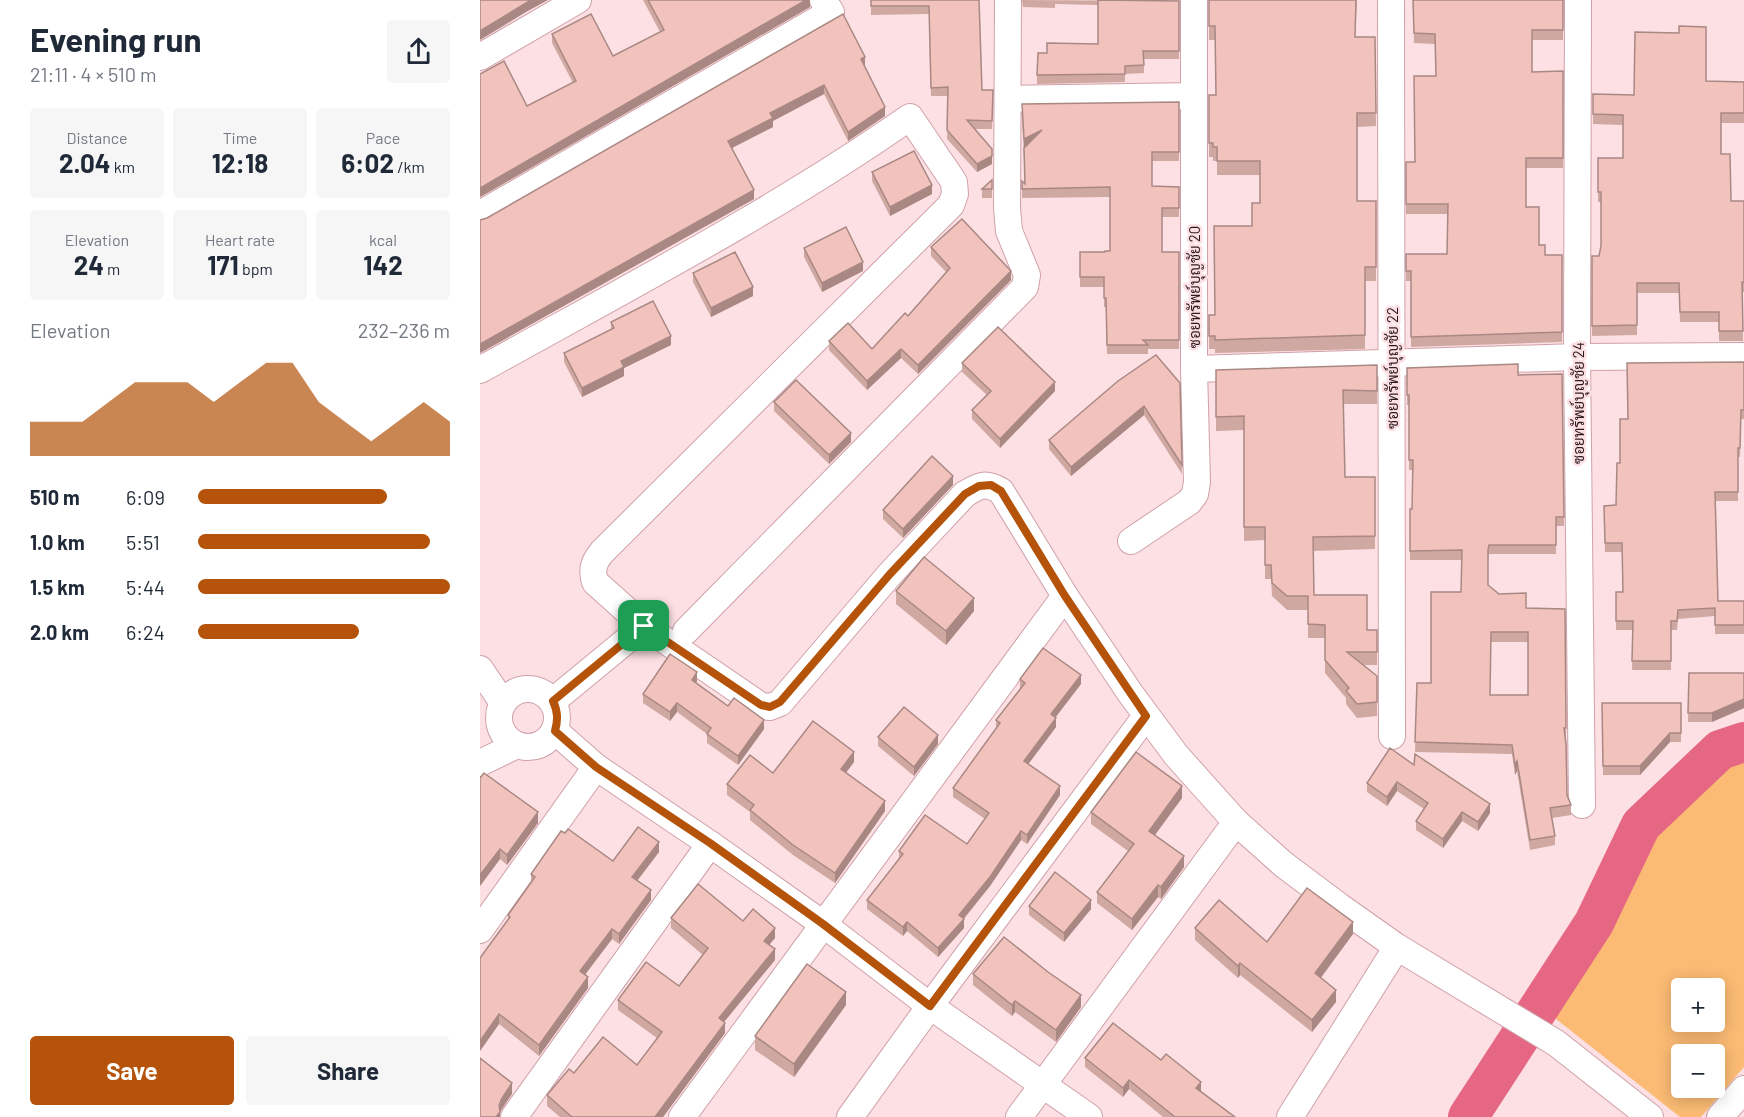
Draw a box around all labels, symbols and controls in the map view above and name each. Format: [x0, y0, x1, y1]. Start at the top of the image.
text: Evening run [30, 19, 202, 59]
button: share [387, 20, 450, 83]
text: 21:11 · 4 × 510 m [30, 62, 157, 86]
text: Distance [67, 128, 127, 147]
text: Time [223, 128, 257, 147]
text: Pace [366, 128, 400, 147]
text: 2.04 [59, 147, 111, 178]
text: 12:18 [212, 147, 268, 178]
text: 6:02 [341, 147, 394, 178]
text: km [111, 157, 135, 176]
text: /km [394, 157, 425, 176]
street label: ซอยทรัพย์บุญชัย 20 [1185, 226, 1206, 348]
text: Elevation [65, 230, 129, 249]
text: Heart rate [205, 230, 275, 249]
text: kcal [369, 230, 397, 249]
text: 24 [74, 249, 104, 280]
text: 171 [207, 249, 239, 280]
text: 142 [363, 249, 403, 280]
text: m [104, 259, 120, 278]
text: bpm [239, 259, 273, 278]
street label: ซอยทรัพย์บุญชัย 22 [1383, 307, 1404, 429]
text: Elevation [30, 318, 111, 342]
text: 232–236 m [358, 318, 450, 342]
street label: ซอยทรัพย์บุญชัย 24 [1569, 342, 1590, 464]
text: 510 m [30, 485, 80, 509]
text: 6:09 [126, 485, 165, 509]
text: 1.0 km [30, 530, 85, 554]
text: 5:51 [126, 530, 160, 554]
text: 1.5 km [30, 575, 85, 599]
text: 5:44 [126, 575, 165, 599]
pin [618, 600, 669, 651]
icon: arrive [627, 609, 660, 642]
text: 2.0 km [30, 620, 89, 644]
text: 6:24 [126, 620, 165, 644]
map controls [1671, 978, 1725, 1098]
button: + [1671, 978, 1725, 1032]
button: Save [30, 1036, 234, 1105]
button: Share [246, 1036, 450, 1105]
button: − [1671, 1044, 1725, 1098]

